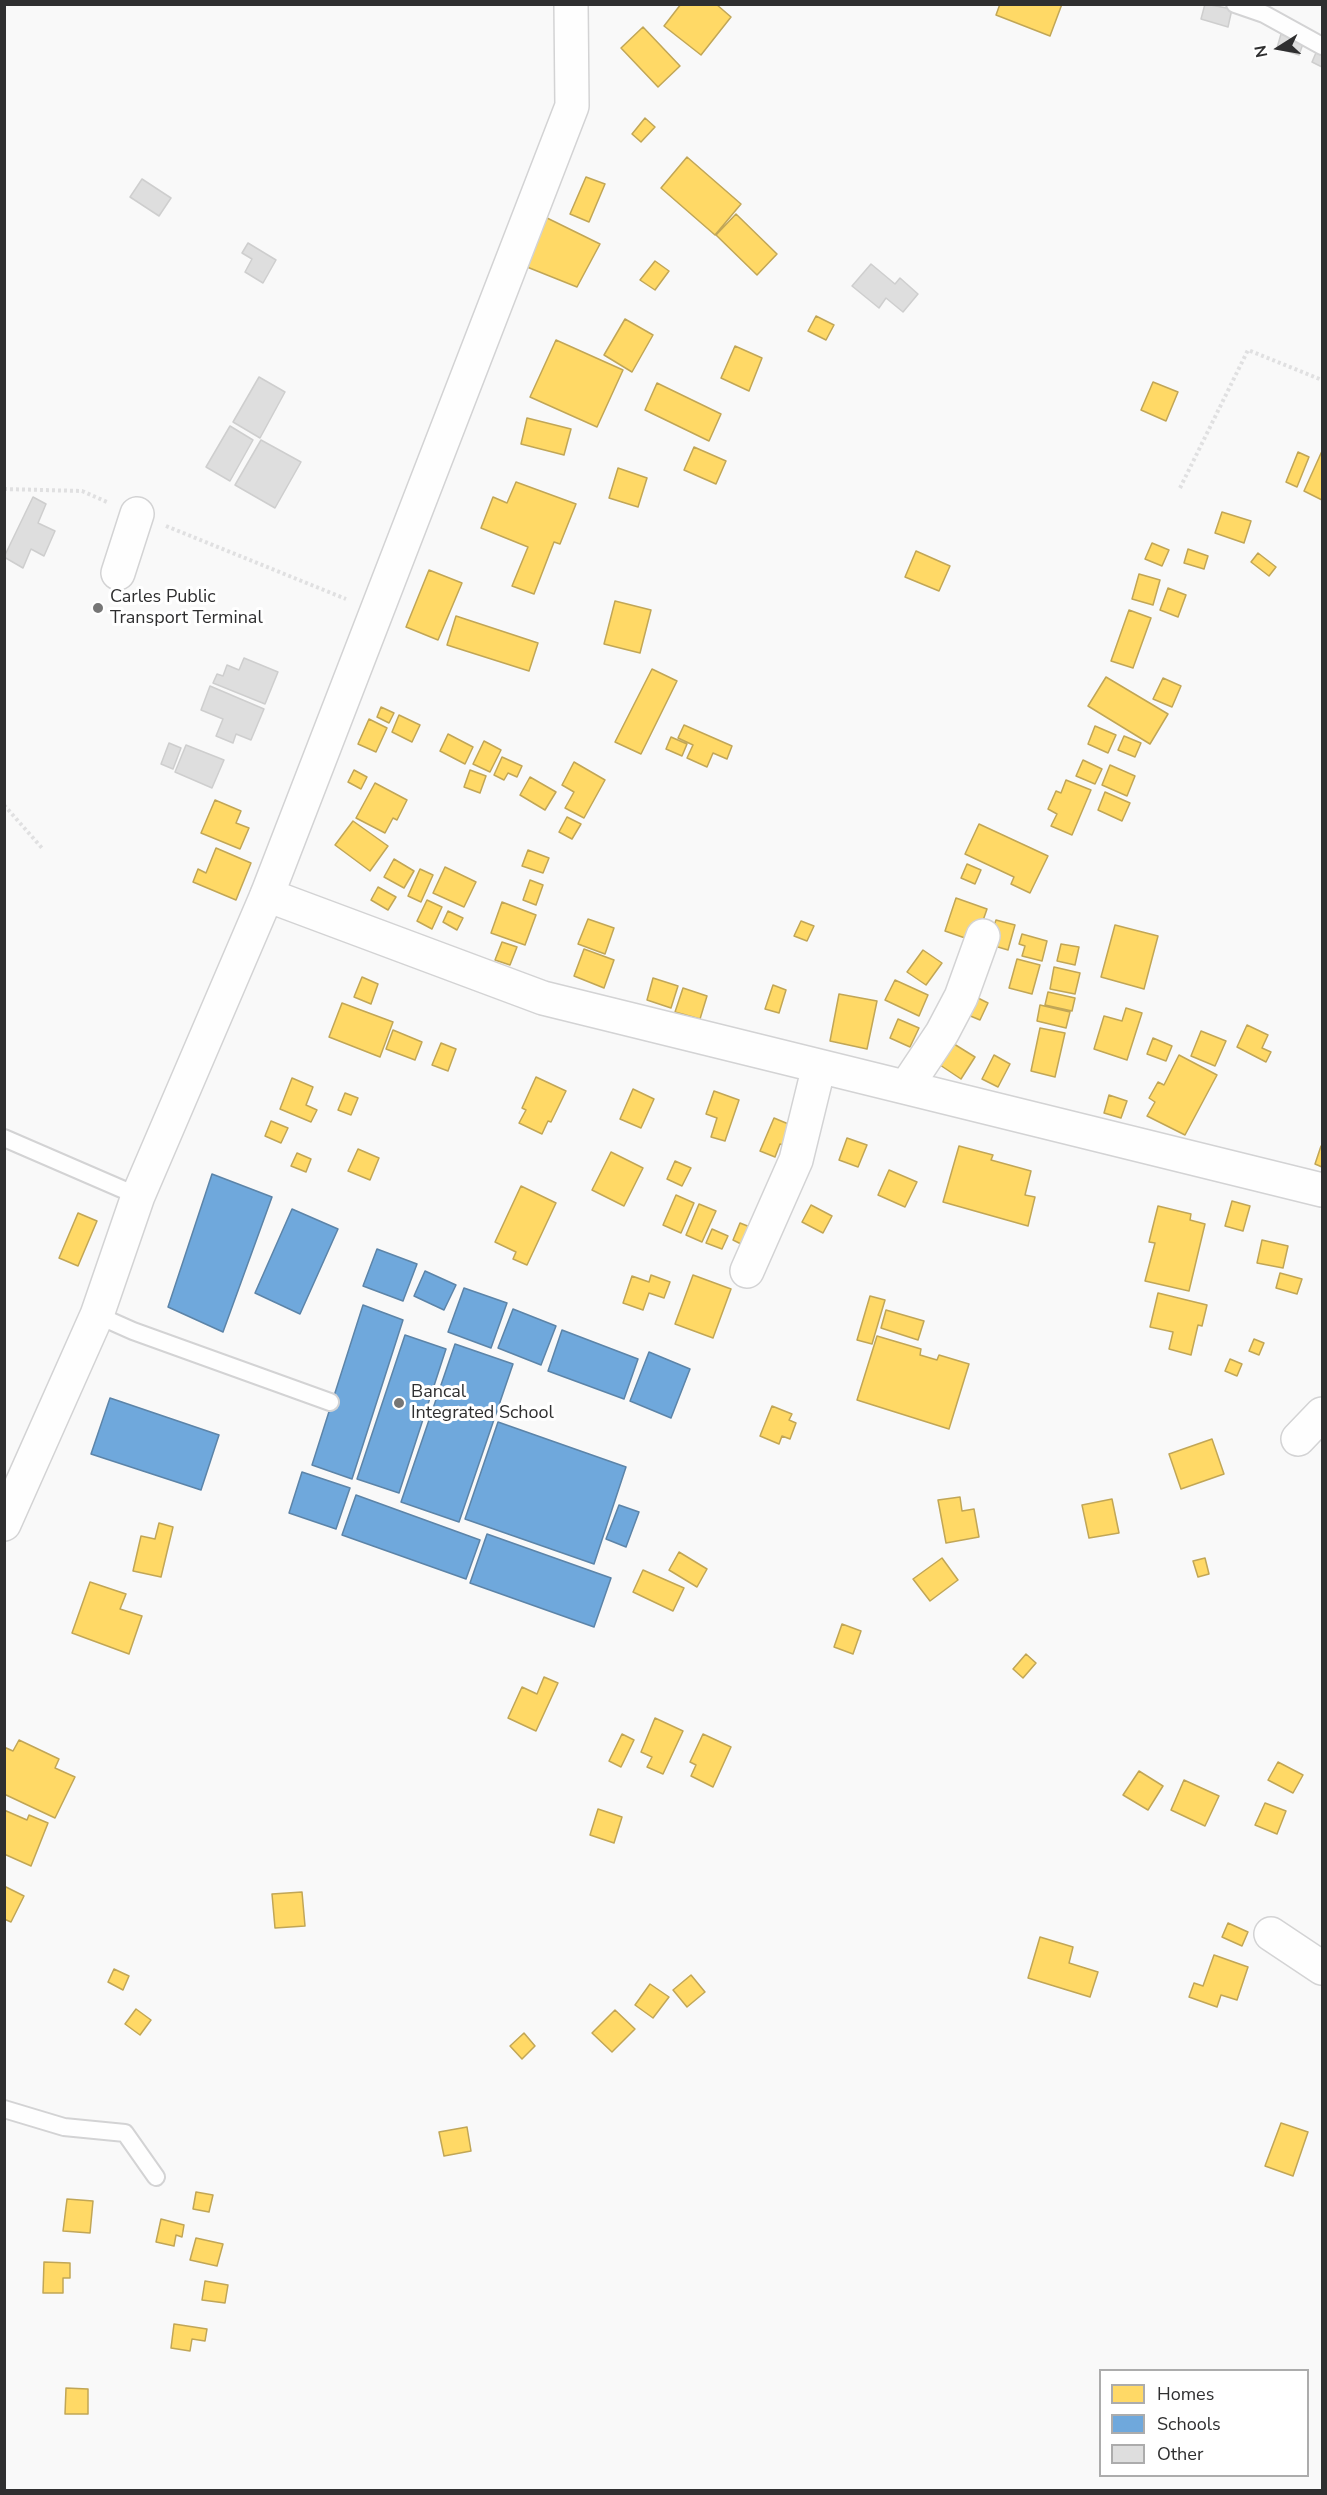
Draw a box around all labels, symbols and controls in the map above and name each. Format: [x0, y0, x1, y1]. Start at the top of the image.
north arrow [1249, 18, 1309, 78]
text: N [1249, 43, 1273, 59]
place label: Carles Public Transport Terminal [110, 587, 263, 630]
marker: Carles Public Transport Terminal [91, 601, 105, 615]
place label: Bancal Integrated School [411, 1382, 554, 1424]
marker: Bancal Integrated School [392, 1396, 406, 1410]
legend [1099, 2369, 1309, 2477]
text: Homes [1157, 2382, 1214, 2406]
text: Schools [1157, 2412, 1221, 2436]
text: Other [1157, 2442, 1203, 2466]

